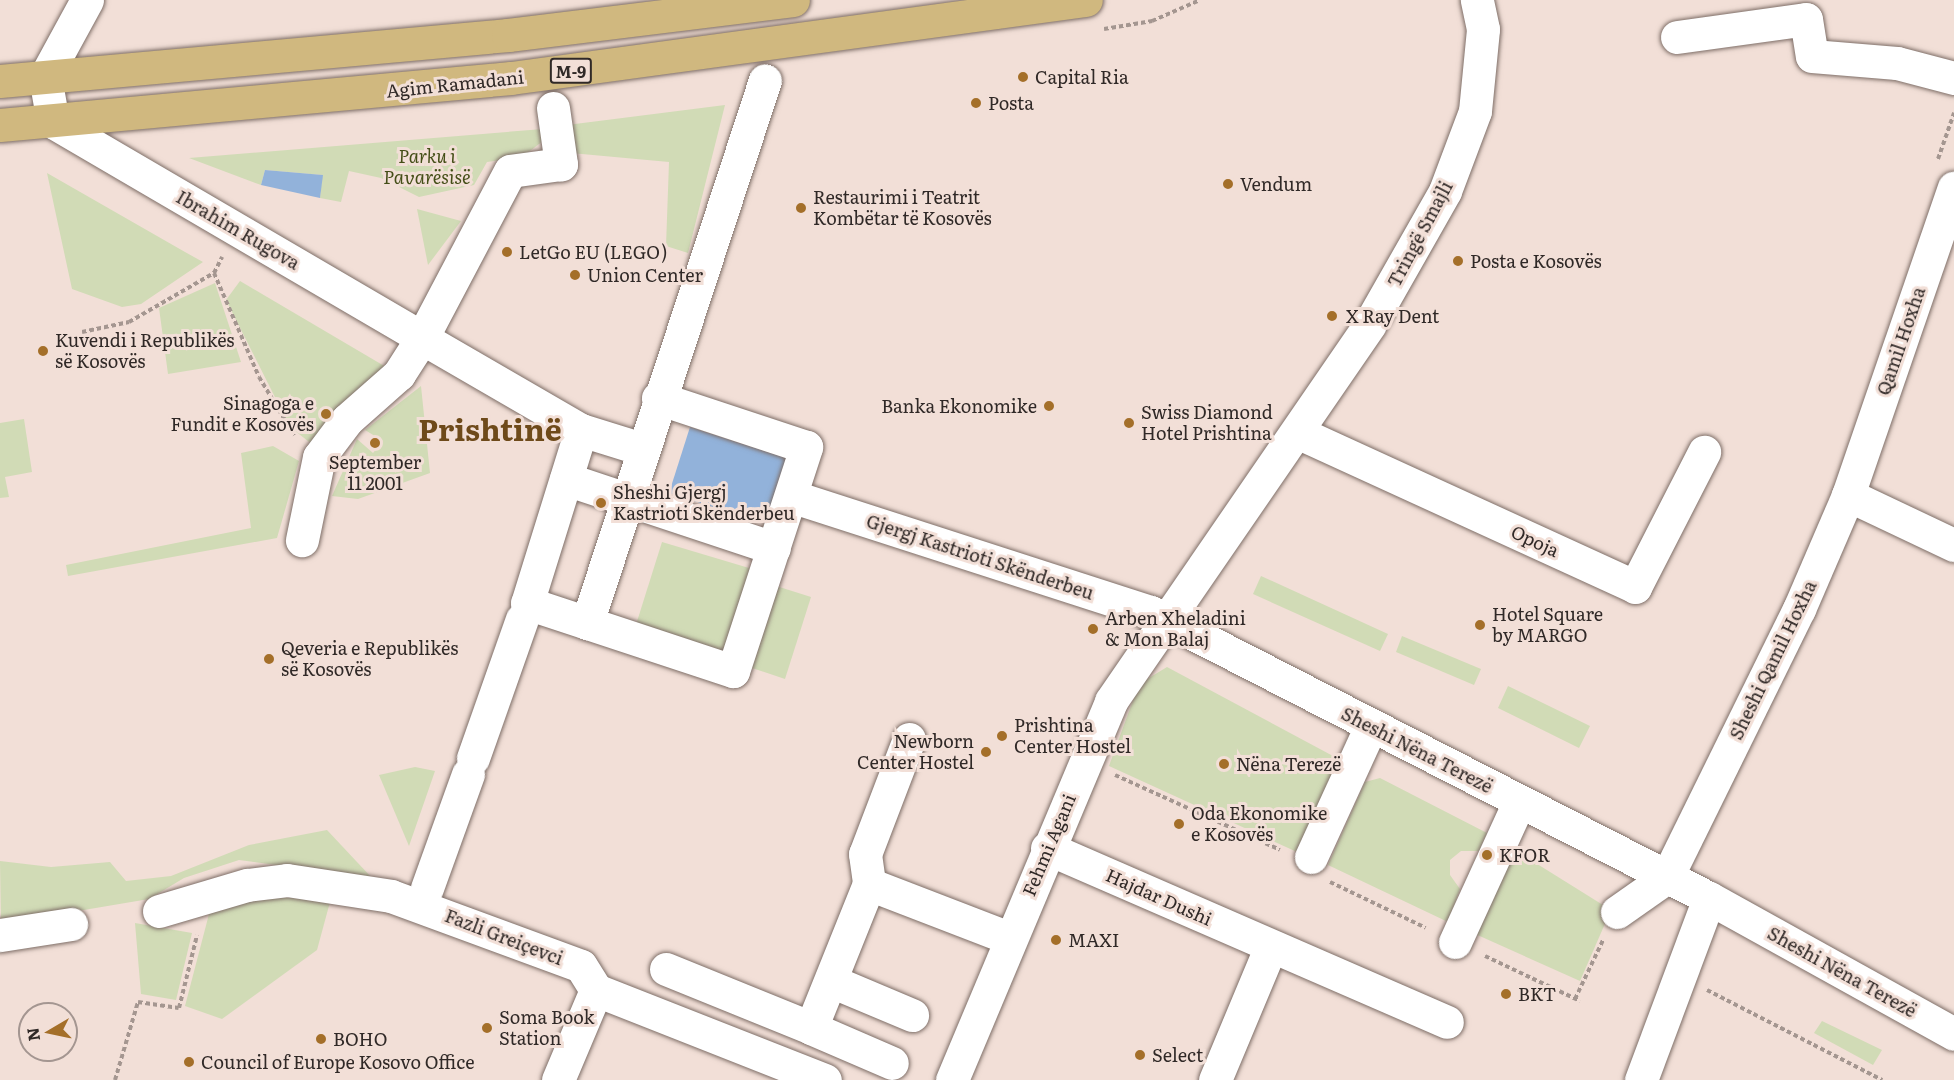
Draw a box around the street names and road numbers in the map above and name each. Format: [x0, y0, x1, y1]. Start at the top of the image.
road number: M-9 [548, 58, 594, 84]
street label: Agim Ramadani [385, 66, 525, 102]
street label: Tringë Smajli [1383, 177, 1457, 291]
street label: Ibrahim Rugova [172, 186, 304, 274]
street label: Qamil Hoxha [1872, 284, 1930, 398]
street label: Gjergj Kastrioti Skënderbeu [864, 510, 1096, 604]
street label: Opoja [1508, 521, 1562, 561]
street label: Sheshi Qamil Hoxha [1725, 577, 1821, 743]
street label: Sheshi Nëna Terezë [1338, 703, 1496, 797]
street label: Fehmi Agani [1018, 791, 1080, 899]
street label: Hajdar Dushi [1103, 864, 1215, 930]
street label: Fazli Greiçevci [442, 905, 566, 969]
street label: Sheshi Nëna Terezë [1764, 922, 1920, 1022]

